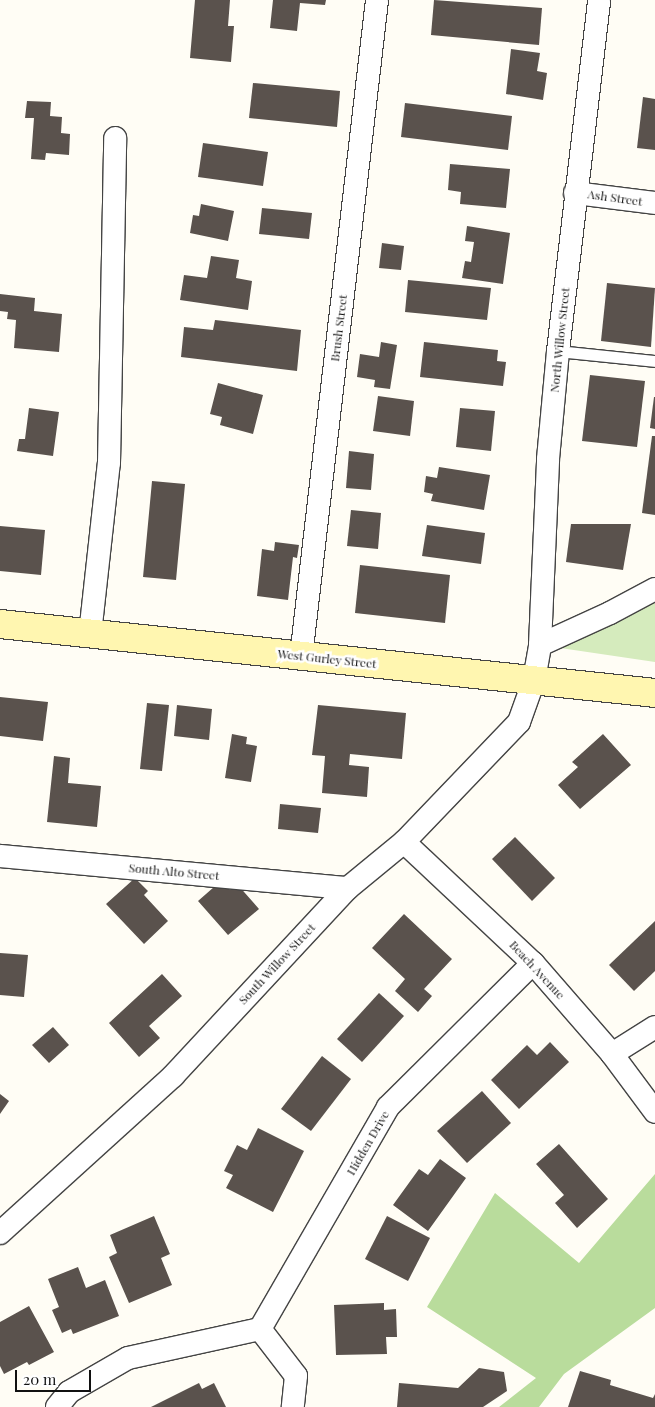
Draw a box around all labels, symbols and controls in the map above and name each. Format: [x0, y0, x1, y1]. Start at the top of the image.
street label: Ash Street [587, 187, 643, 209]
street label: North Willow Street [547, 286, 573, 394]
street label: Brush Street [328, 294, 350, 362]
street label: West Gurley Street [277, 647, 377, 671]
street label: South Alto Street [128, 861, 220, 883]
street label: South Willow Street [236, 920, 318, 1008]
street label: Beach Avenue [506, 938, 568, 1002]
street label: Hidden Drive [344, 1108, 392, 1178]
scale bar [18, 1360, 94, 1392]
text: 20 m [23, 1369, 56, 1389]

